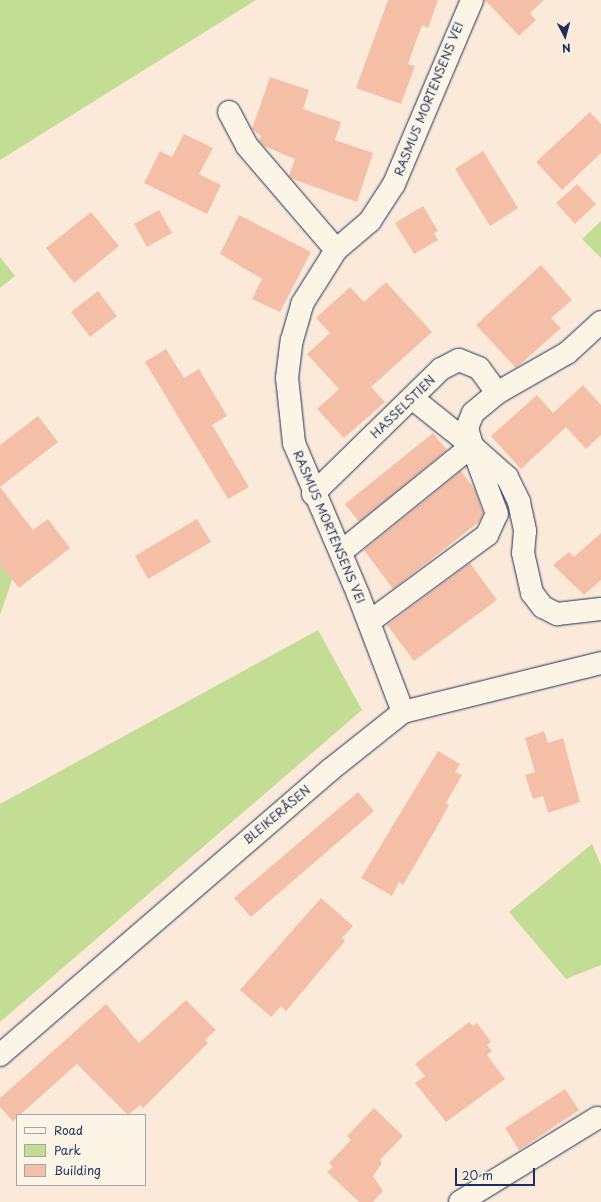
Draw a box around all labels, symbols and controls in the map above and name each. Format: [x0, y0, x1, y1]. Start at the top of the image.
north arrow [545, 16, 585, 56]
street label: RASMUS MORTENSENS VEI [391, 20, 467, 178]
text: N [561, 40, 572, 57]
street label: HASSELSTIEN [368, 373, 438, 441]
street label: RASMUS MORTENSENS VEI [290, 448, 368, 606]
street label: BLEIKERÅSEN [241, 783, 313, 847]
legend [16, 1114, 146, 1186]
text: Road [54, 1121, 83, 1139]
text: Park [54, 1141, 81, 1159]
scale bar [457, 1160, 537, 1186]
text: Building [54, 1161, 101, 1179]
text: 20 m [462, 1166, 493, 1184]

